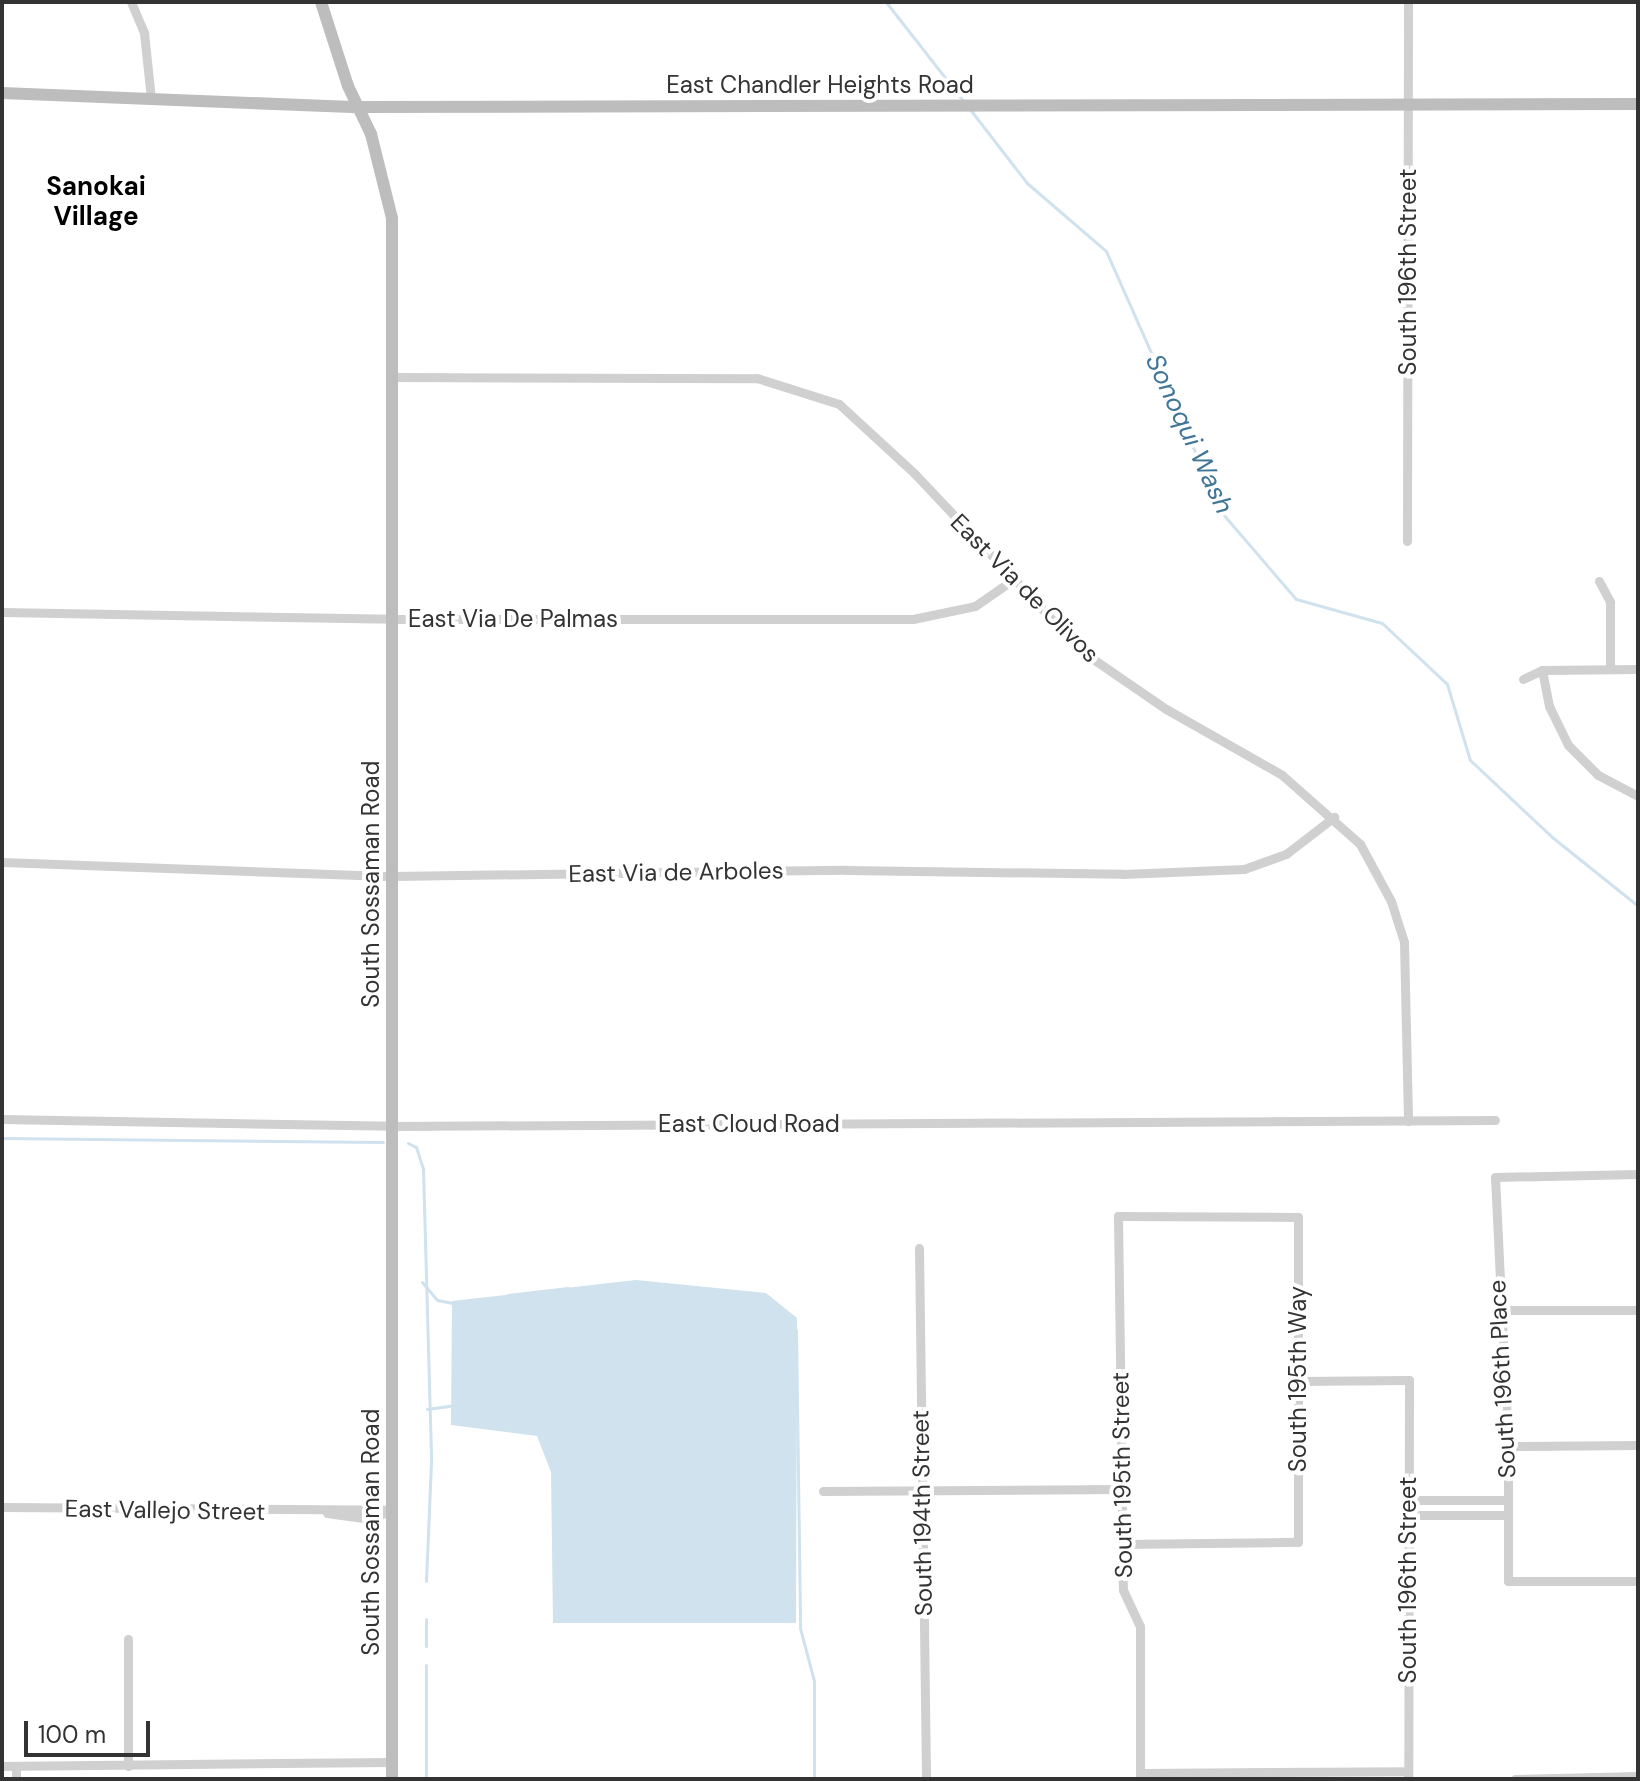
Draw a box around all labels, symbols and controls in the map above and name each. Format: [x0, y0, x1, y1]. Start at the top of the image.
street label: East Chandler Heights Road [666, 71, 974, 99]
street label: South 196th Street [1394, 169, 1422, 375]
district label: Sanokai Village [46, 171, 146, 232]
water label: Sonoqui Wash [1138, 349, 1240, 519]
street label: East Via de Olivos [945, 508, 1105, 668]
street label: East Via De Palmas [408, 605, 618, 633]
street label: South Sossaman Road [357, 760, 385, 1008]
street label: East Via de Arboles [568, 856, 784, 888]
street label: East Cloud Road [658, 1110, 840, 1138]
street label: South 196th Place [1482, 1279, 1522, 1479]
street label: South 195th Way [1284, 1286, 1312, 1472]
street label: South 195th Street [1106, 1372, 1138, 1578]
street label: South Sossaman Road [357, 1408, 385, 1656]
street label: South 194th Street [906, 1410, 938, 1616]
street label: South 196th Street [1394, 1477, 1422, 1683]
street label: East Vallejo Street [65, 1494, 265, 1526]
scale bar [28, 1705, 154, 1755]
text: 100 m [38, 1719, 106, 1750]

